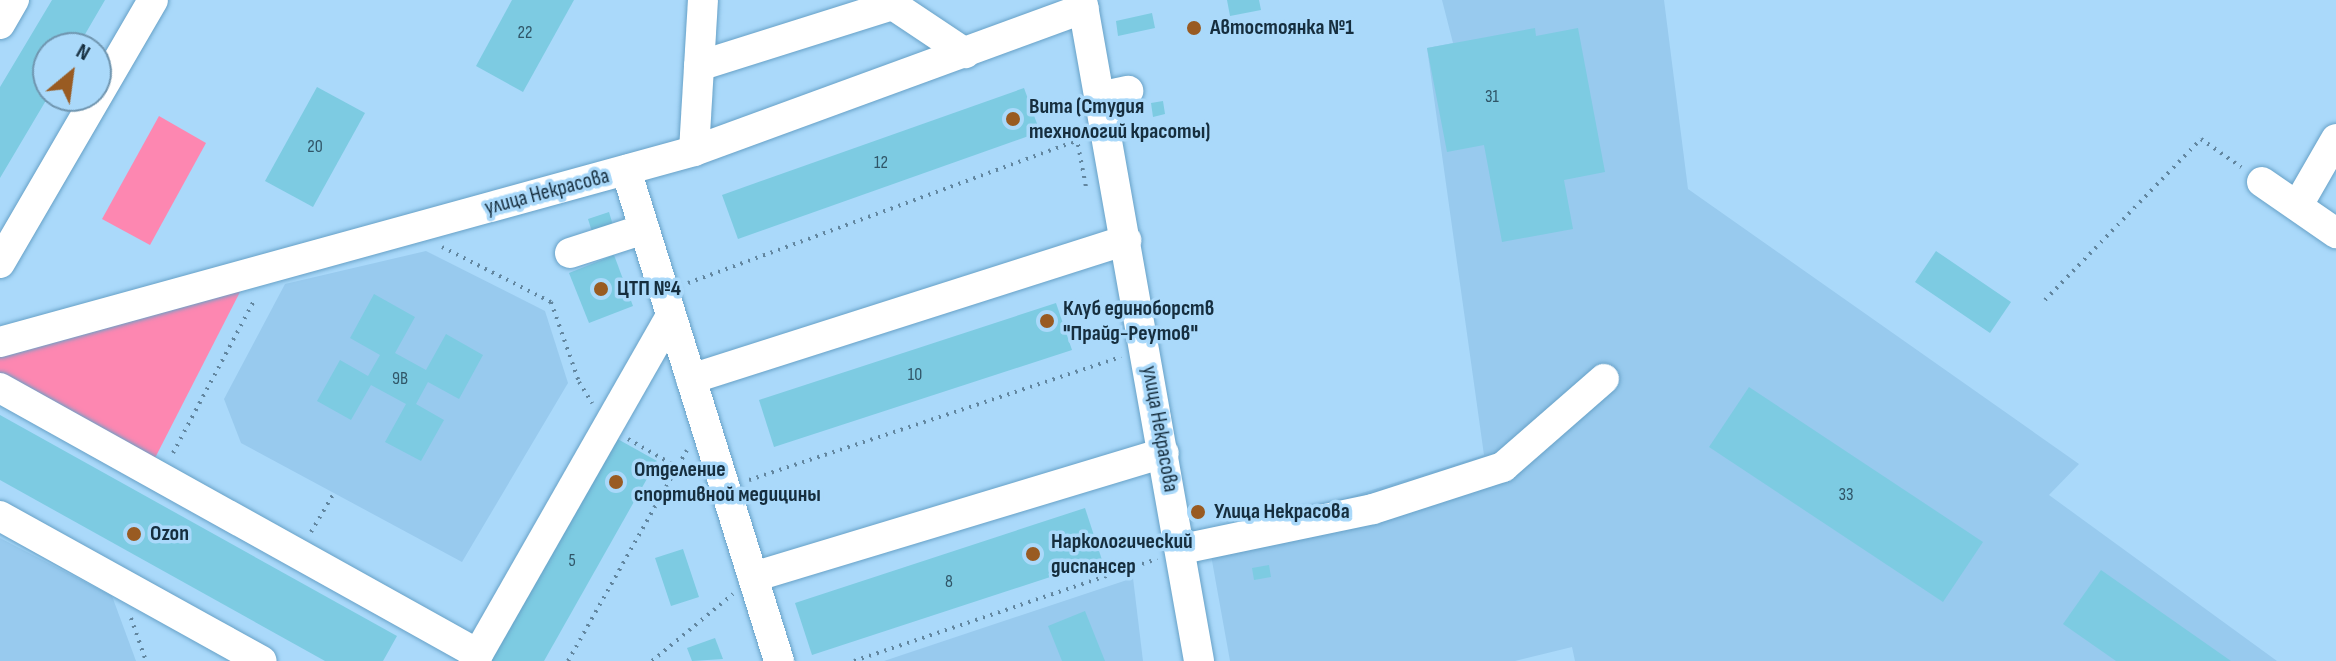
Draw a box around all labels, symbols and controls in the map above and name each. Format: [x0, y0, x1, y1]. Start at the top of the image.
place label: Автостоянка №1 [1210, 15, 1354, 41]
marker: Автостоянка №1 [1185, 19, 1203, 37]
house number: 22 [518, 22, 532, 44]
north arrow [32, 32, 112, 112]
text: N [71, 38, 95, 67]
house number: 31 [1485, 86, 1499, 108]
place label: Вита (Студия технологий красоты) [1029, 93, 1210, 144]
marker: Вита (Студия технологий красоты) [1004, 110, 1022, 128]
house number: 20 [307, 136, 323, 158]
house number: 12 [874, 152, 888, 174]
street label: улица Некрасова [482, 163, 612, 221]
place label: ЦТП №4 [617, 276, 681, 302]
marker: ЦТП №4 [592, 280, 610, 298]
place label: Клуб единоборств "Прайд-Реутов" [1063, 295, 1214, 346]
marker: Клуб единоборств "Прайд-Реутов" [1038, 312, 1056, 330]
house number: 10 [908, 364, 922, 386]
street label: улица Некрасова [1136, 364, 1184, 494]
house number: 9В [392, 368, 408, 390]
place label: Отделение спортивной медицины [634, 456, 821, 508]
marker: Отделение спортивной медицины [605, 471, 627, 493]
house number: 33 [1838, 484, 1854, 506]
place label: Улица Некрасова [1214, 499, 1350, 525]
marker: Улица Некрасова [1189, 503, 1207, 521]
place label: Ozon [150, 521, 189, 547]
marker: Ozon [125, 525, 143, 543]
place label: Наркологический диспансер [1051, 528, 1193, 580]
marker: Наркологический диспансер [1022, 543, 1044, 565]
house number: 5 [568, 550, 576, 572]
house number: 8 [945, 571, 953, 593]

